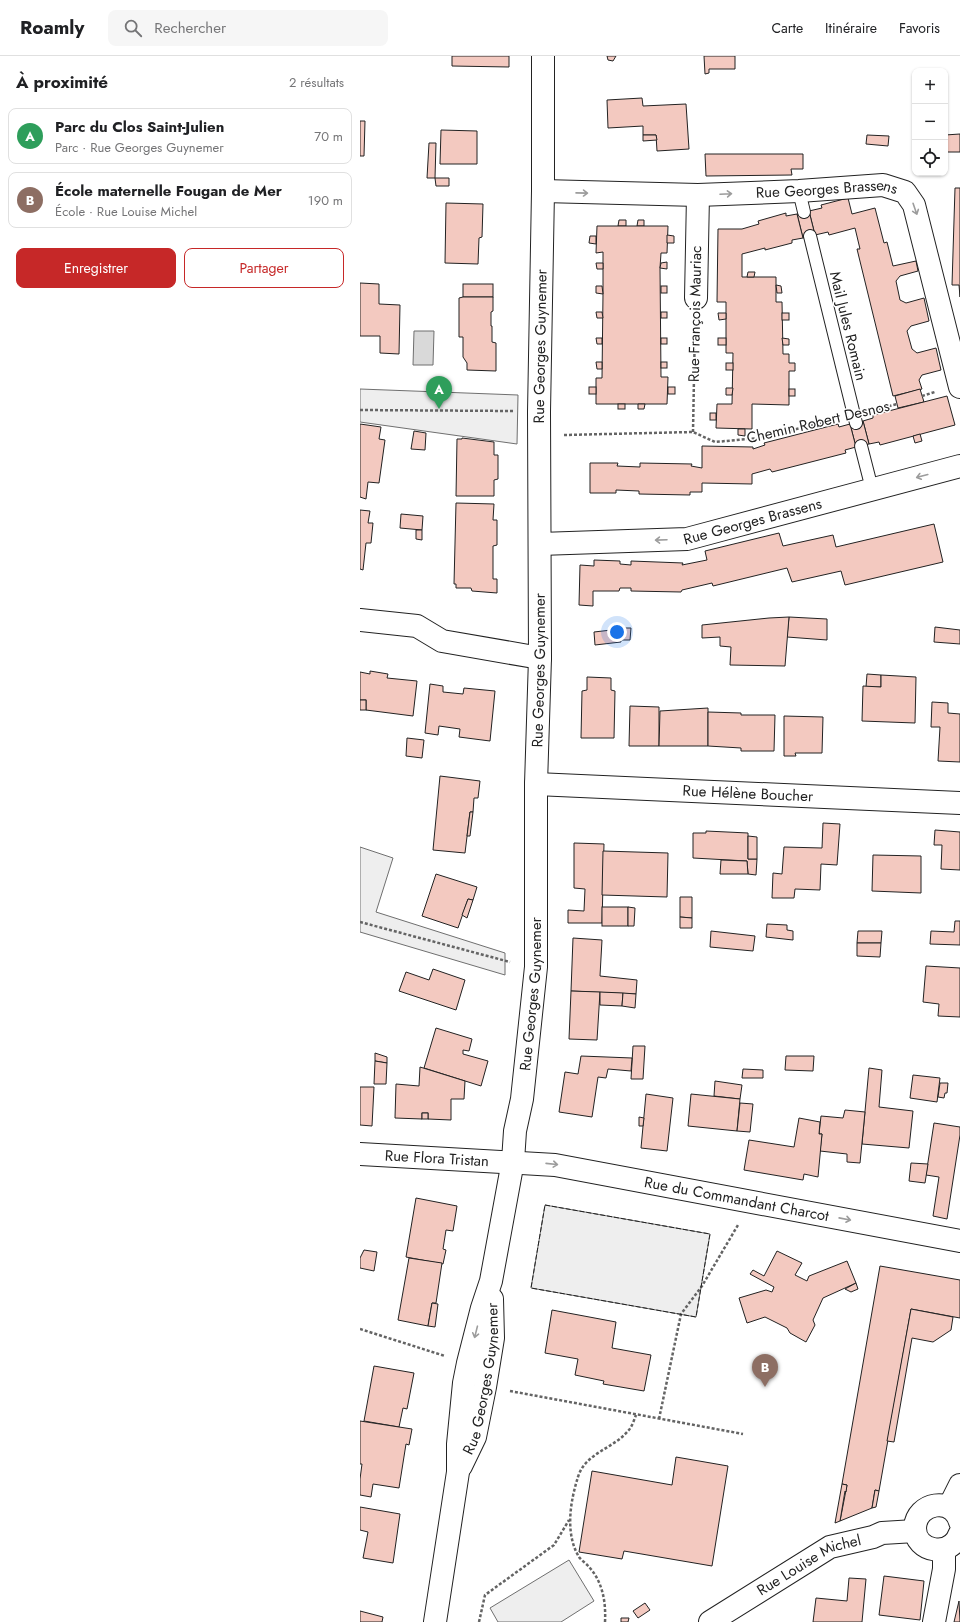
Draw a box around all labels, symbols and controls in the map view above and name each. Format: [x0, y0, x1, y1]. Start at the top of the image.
search box [108, 10, 388, 46]
text: Roamly [20, 14, 84, 41]
icon: search [122, 17, 144, 39]
text: Rechercher [154, 17, 226, 39]
text: Carte [771, 18, 803, 38]
text: Itinéraire [825, 18, 877, 38]
text: Favoris [899, 18, 940, 38]
map controls [912, 68, 948, 176]
button: + [912, 68, 948, 104]
text: À proximité [16, 70, 108, 94]
text: 2 résultats [289, 73, 344, 92]
button: − [912, 104, 948, 140]
text: Parc du Clos Saint-Julien [55, 116, 224, 138]
text: A [25, 127, 35, 146]
text: 70 m [314, 127, 343, 146]
text: Parc · Rue Georges Guynemer [55, 138, 224, 157]
button: locate [912, 140, 948, 176]
street label: Rue Georges Brassens [755, 174, 901, 204]
text: École maternelle Fougan de Mer [55, 180, 282, 202]
one-way arrow [575, 189, 588, 197]
one-way arrow [719, 190, 732, 198]
text: B [26, 191, 34, 210]
text: 190 m [308, 191, 343, 210]
text: École · Rue Louise Michel [55, 202, 197, 221]
one-way arrow [911, 202, 919, 214]
street label: Rue François Mauriac [683, 246, 707, 382]
button: Enregistrer [16, 248, 176, 288]
button: Partager [184, 248, 344, 288]
street label: Rue Georges Guynemer [528, 268, 553, 423]
street label: Mail Jules Romain [824, 269, 872, 383]
pin: A [426, 376, 452, 409]
street label: Chemin Robert Desnos [744, 395, 892, 449]
one-way arrow [916, 473, 929, 480]
street label: Rue Georges Brassens [681, 492, 824, 550]
one-way arrow [655, 537, 668, 544]
street label: Rue Georges Guynemer [526, 592, 551, 748]
your location [607, 622, 627, 642]
street label: Rue Hélène Boucher [682, 780, 814, 807]
street label: Rue Georges Guynemer [514, 916, 547, 1072]
street label: Rue Flora Tristan [384, 1144, 490, 1172]
one-way arrow [545, 1161, 558, 1168]
street label: Rue du Commandant Charcot [642, 1171, 831, 1227]
one-way arrow [838, 1215, 851, 1223]
street label: Rue Georges Guynemer [457, 1302, 504, 1458]
one-way arrow [471, 1325, 479, 1338]
pin: B [752, 1354, 778, 1387]
street label: Rue Louise Michel [753, 1529, 863, 1601]

